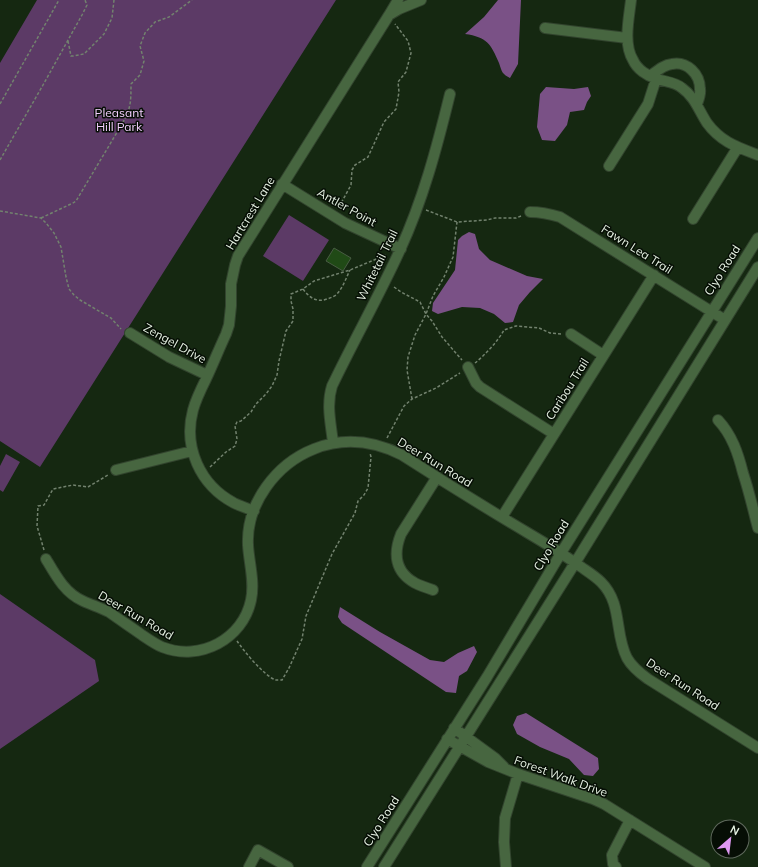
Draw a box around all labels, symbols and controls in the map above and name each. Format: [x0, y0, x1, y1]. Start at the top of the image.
park label: Pleasant Hill Park [95, 105, 143, 134]
street label: Hartcrest Lane [222, 174, 278, 252]
street label: Antler Point [315, 185, 379, 229]
street label: Fawn Lea Trail [599, 221, 675, 277]
street label: Whitetail Trail [353, 227, 401, 303]
street label: Clyo Road [701, 242, 743, 298]
street label: Zengel Drive [141, 320, 209, 366]
street label: Caribou Trail [542, 355, 592, 423]
street label: Deer Run Road [395, 434, 475, 490]
street label: Clyo Road [530, 517, 572, 573]
street label: Deer Run Road [96, 587, 176, 643]
street label: Deer Run Road [644, 655, 722, 713]
street label: Forest Walk Drive [512, 752, 610, 800]
street label: Clyo Road [360, 793, 402, 849]
north arrow [710, 819, 750, 859]
text: N [728, 822, 742, 838]

